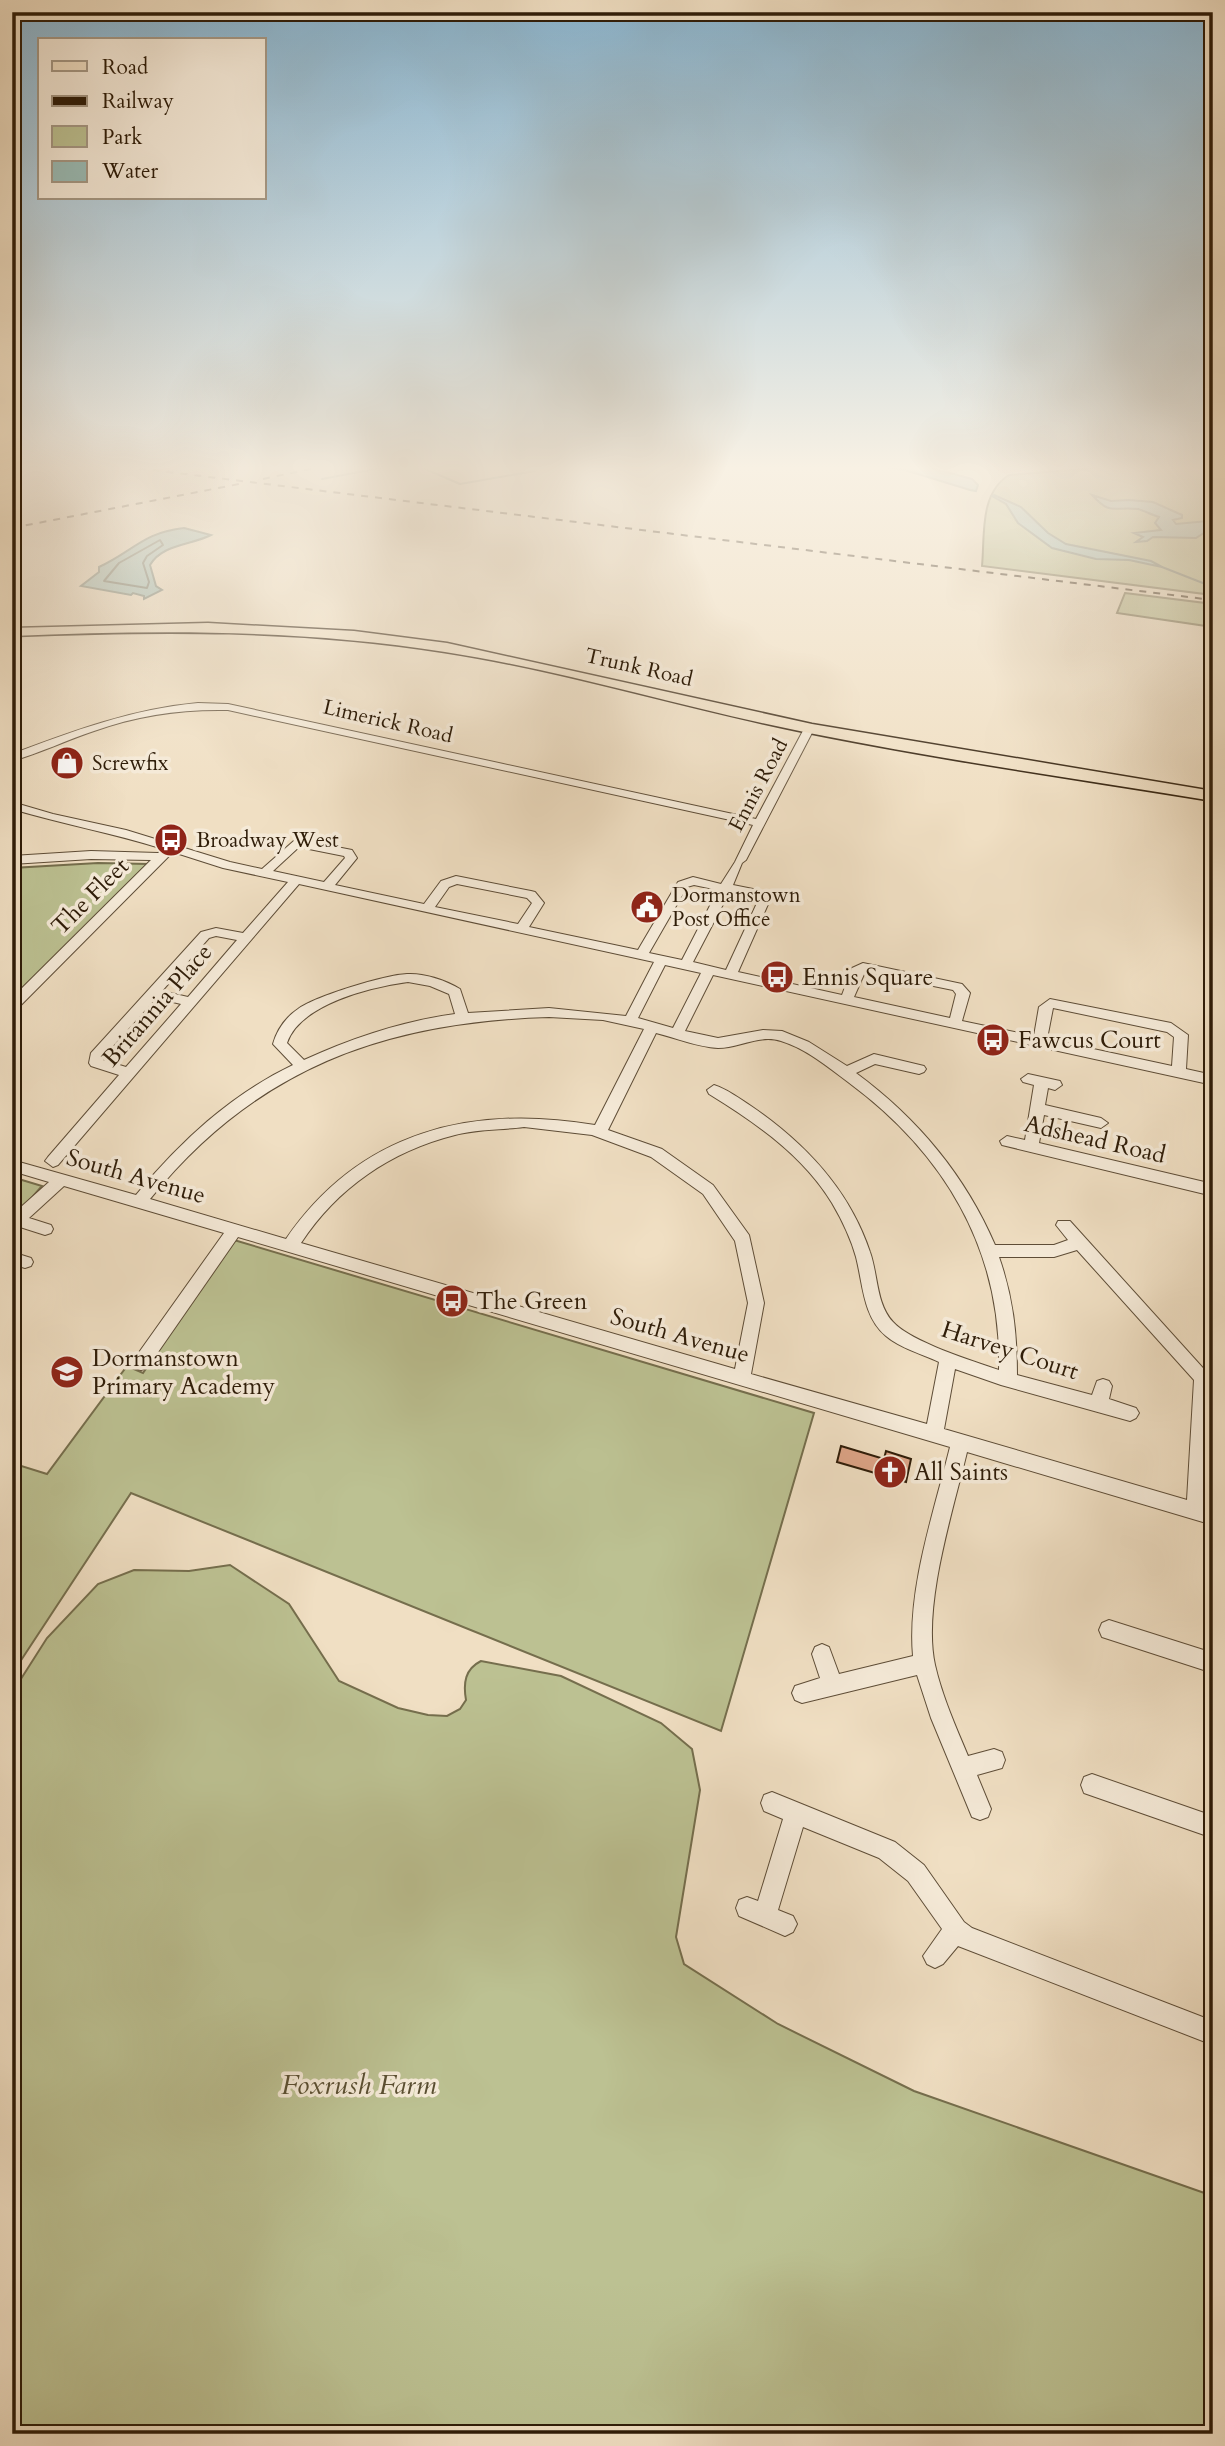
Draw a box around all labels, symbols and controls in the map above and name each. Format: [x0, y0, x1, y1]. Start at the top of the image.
legend [38, 38, 266, 200]
text: Road [102, 53, 148, 82]
text: Railway [102, 87, 174, 116]
text: Park [102, 123, 143, 152]
text: Water [101, 157, 158, 186]
street label: Trunk Road [582, 641, 696, 694]
street label: Limerick Road [320, 693, 456, 750]
street label: Ennis Road [722, 734, 795, 837]
shop icon: Screwfix [48, 744, 86, 782]
place label: Screwfix [92, 749, 169, 778]
bus stop icon: Broadway West [152, 821, 190, 859]
place label: Broadway West [196, 826, 339, 855]
street label: The Fleet [44, 850, 137, 942]
place label: Dormanstown Post Office [672, 881, 801, 934]
public building icon: Dormanstown Post Office [628, 888, 666, 926]
street label: Britannia Place [95, 937, 220, 1074]
bus stop icon: Ennis Square [758, 958, 796, 996]
place label: Ennis Square [802, 961, 933, 994]
bus stop icon: Fawcus Court [974, 1021, 1012, 1059]
place label: Fawcus Court [1018, 1024, 1161, 1057]
street label: Adshead Road [1021, 1107, 1169, 1172]
street label: South Avenue [62, 1141, 209, 1212]
bus stop icon: The Green [433, 1282, 471, 1320]
place label: The Green [476, 1285, 588, 1318]
street label: South Avenue [606, 1300, 753, 1371]
street label: Harvey Court [937, 1313, 1083, 1388]
place label: Dormanstown Primary Academy [92, 1342, 276, 1403]
school or university icon: Dormanstown Primary Academy [48, 1353, 86, 1391]
church icon: All Saints [871, 1453, 909, 1491]
place label: All Saints [914, 1456, 1008, 1489]
park label: Foxrush Farm [281, 2066, 437, 2104]

